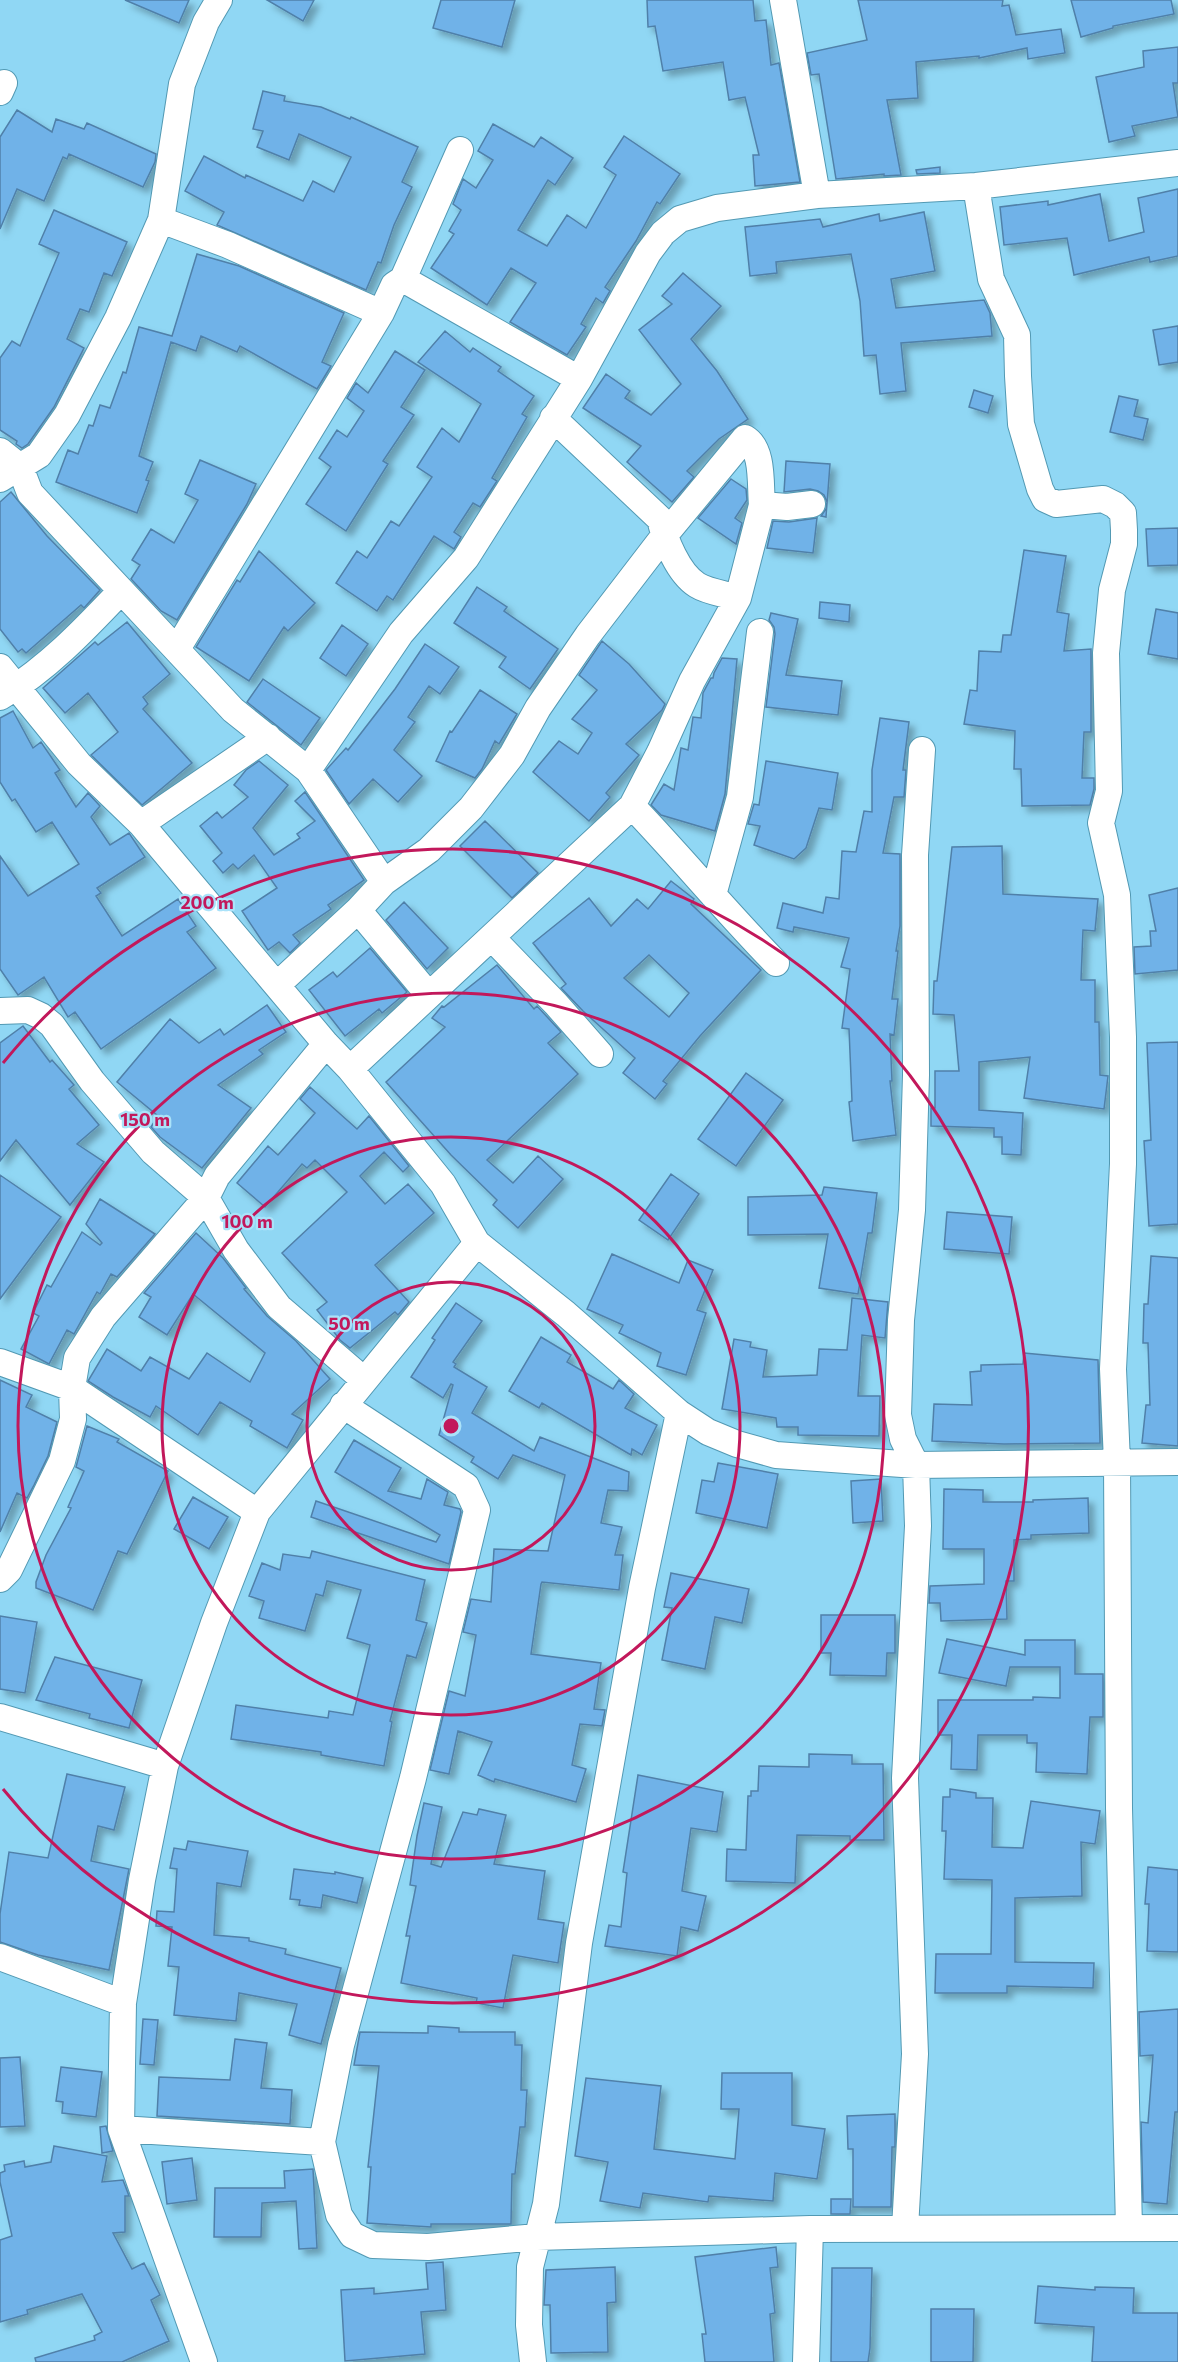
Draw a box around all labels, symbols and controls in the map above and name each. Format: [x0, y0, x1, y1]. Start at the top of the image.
text: 200 m [180, 891, 234, 913]
text: 150 m [120, 1108, 170, 1130]
text: 100 m [221, 1210, 273, 1232]
text: 50 m [328, 1312, 370, 1334]
centre of rings [441, 1416, 461, 1436]

